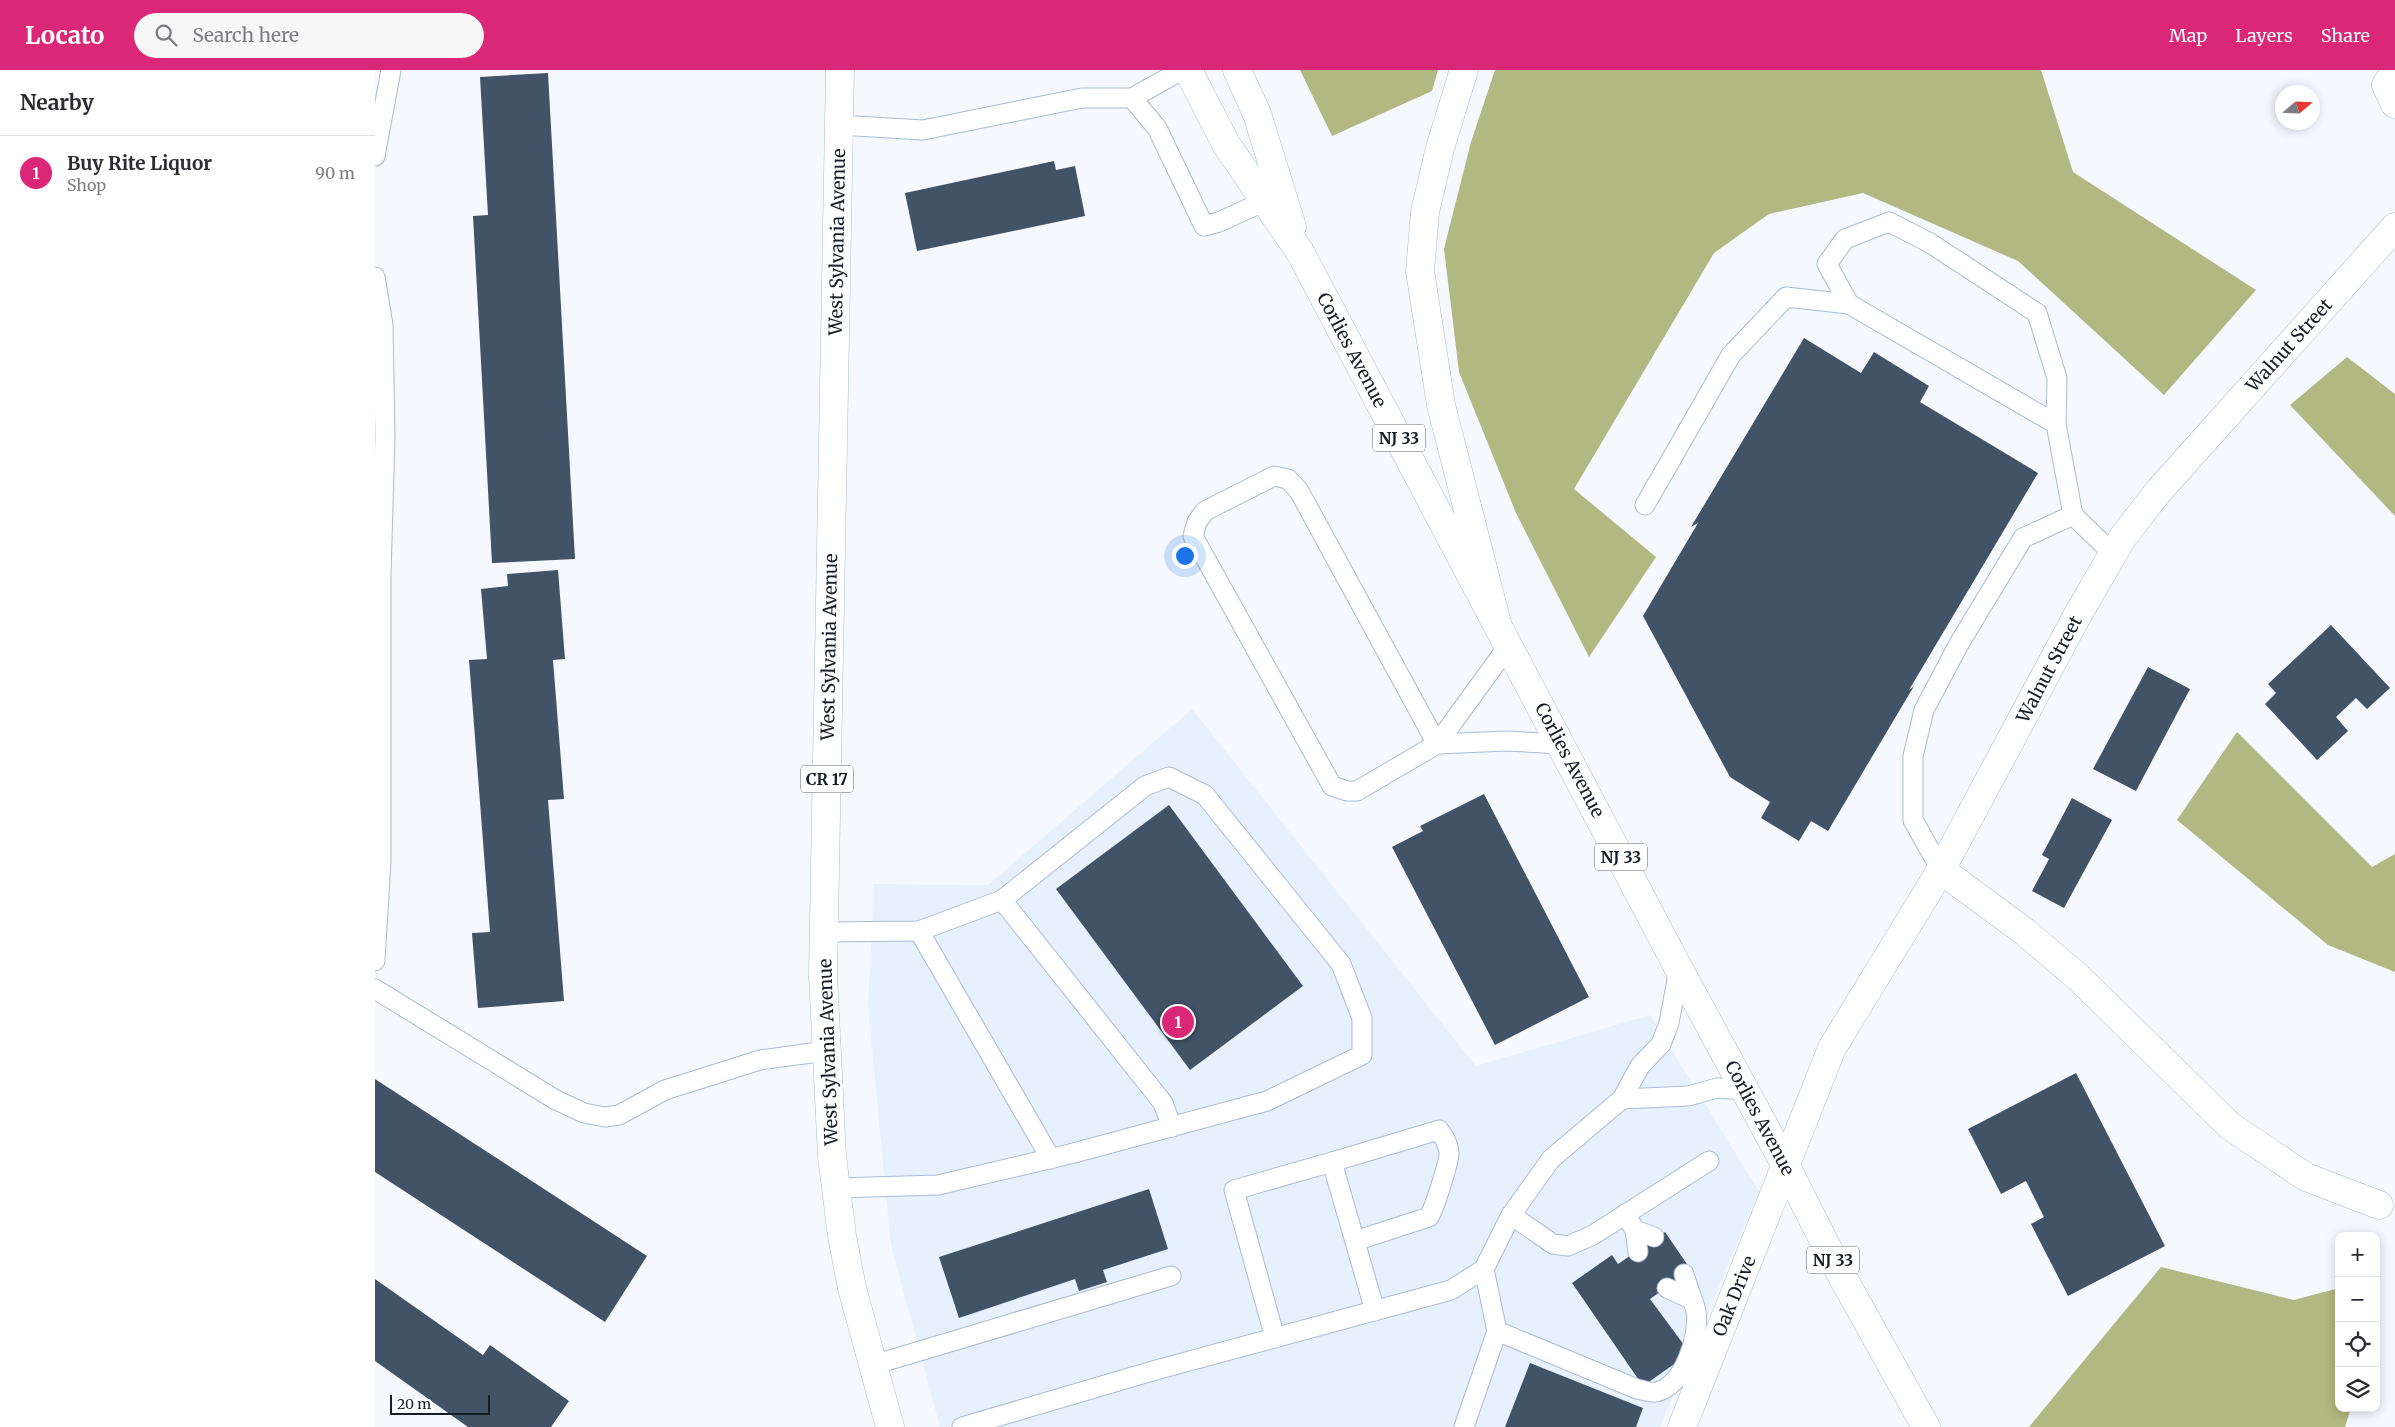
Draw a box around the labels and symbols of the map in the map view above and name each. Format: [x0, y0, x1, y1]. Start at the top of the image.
north arrow [2275, 85, 2320, 130]
street label: West Sylvania Avenue [824, 148, 850, 337]
street label: Corlies Avenue [1312, 289, 1392, 411]
street label: Walnut Street [2240, 293, 2337, 397]
road number: NJ 33 [1373, 424, 1425, 452]
your location [1172, 543, 1198, 569]
street label: West Sylvania Avenue [816, 553, 842, 742]
street label: Walnut Street [2011, 612, 2087, 727]
street label: Corlies Avenue [1530, 699, 1610, 821]
road number: CR 17 [801, 766, 853, 792]
road number: NJ 33 [1595, 844, 1647, 870]
street label: West Sylvania Avenue [813, 958, 843, 1147]
pin: 1 [1162, 1003, 1194, 1041]
street label: Corlies Avenue [1720, 1057, 1800, 1179]
road number: NJ 33 [1807, 1246, 1859, 1274]
street label: Oak Drive [1707, 1252, 1761, 1340]
scale bar [390, 1392, 490, 1415]

